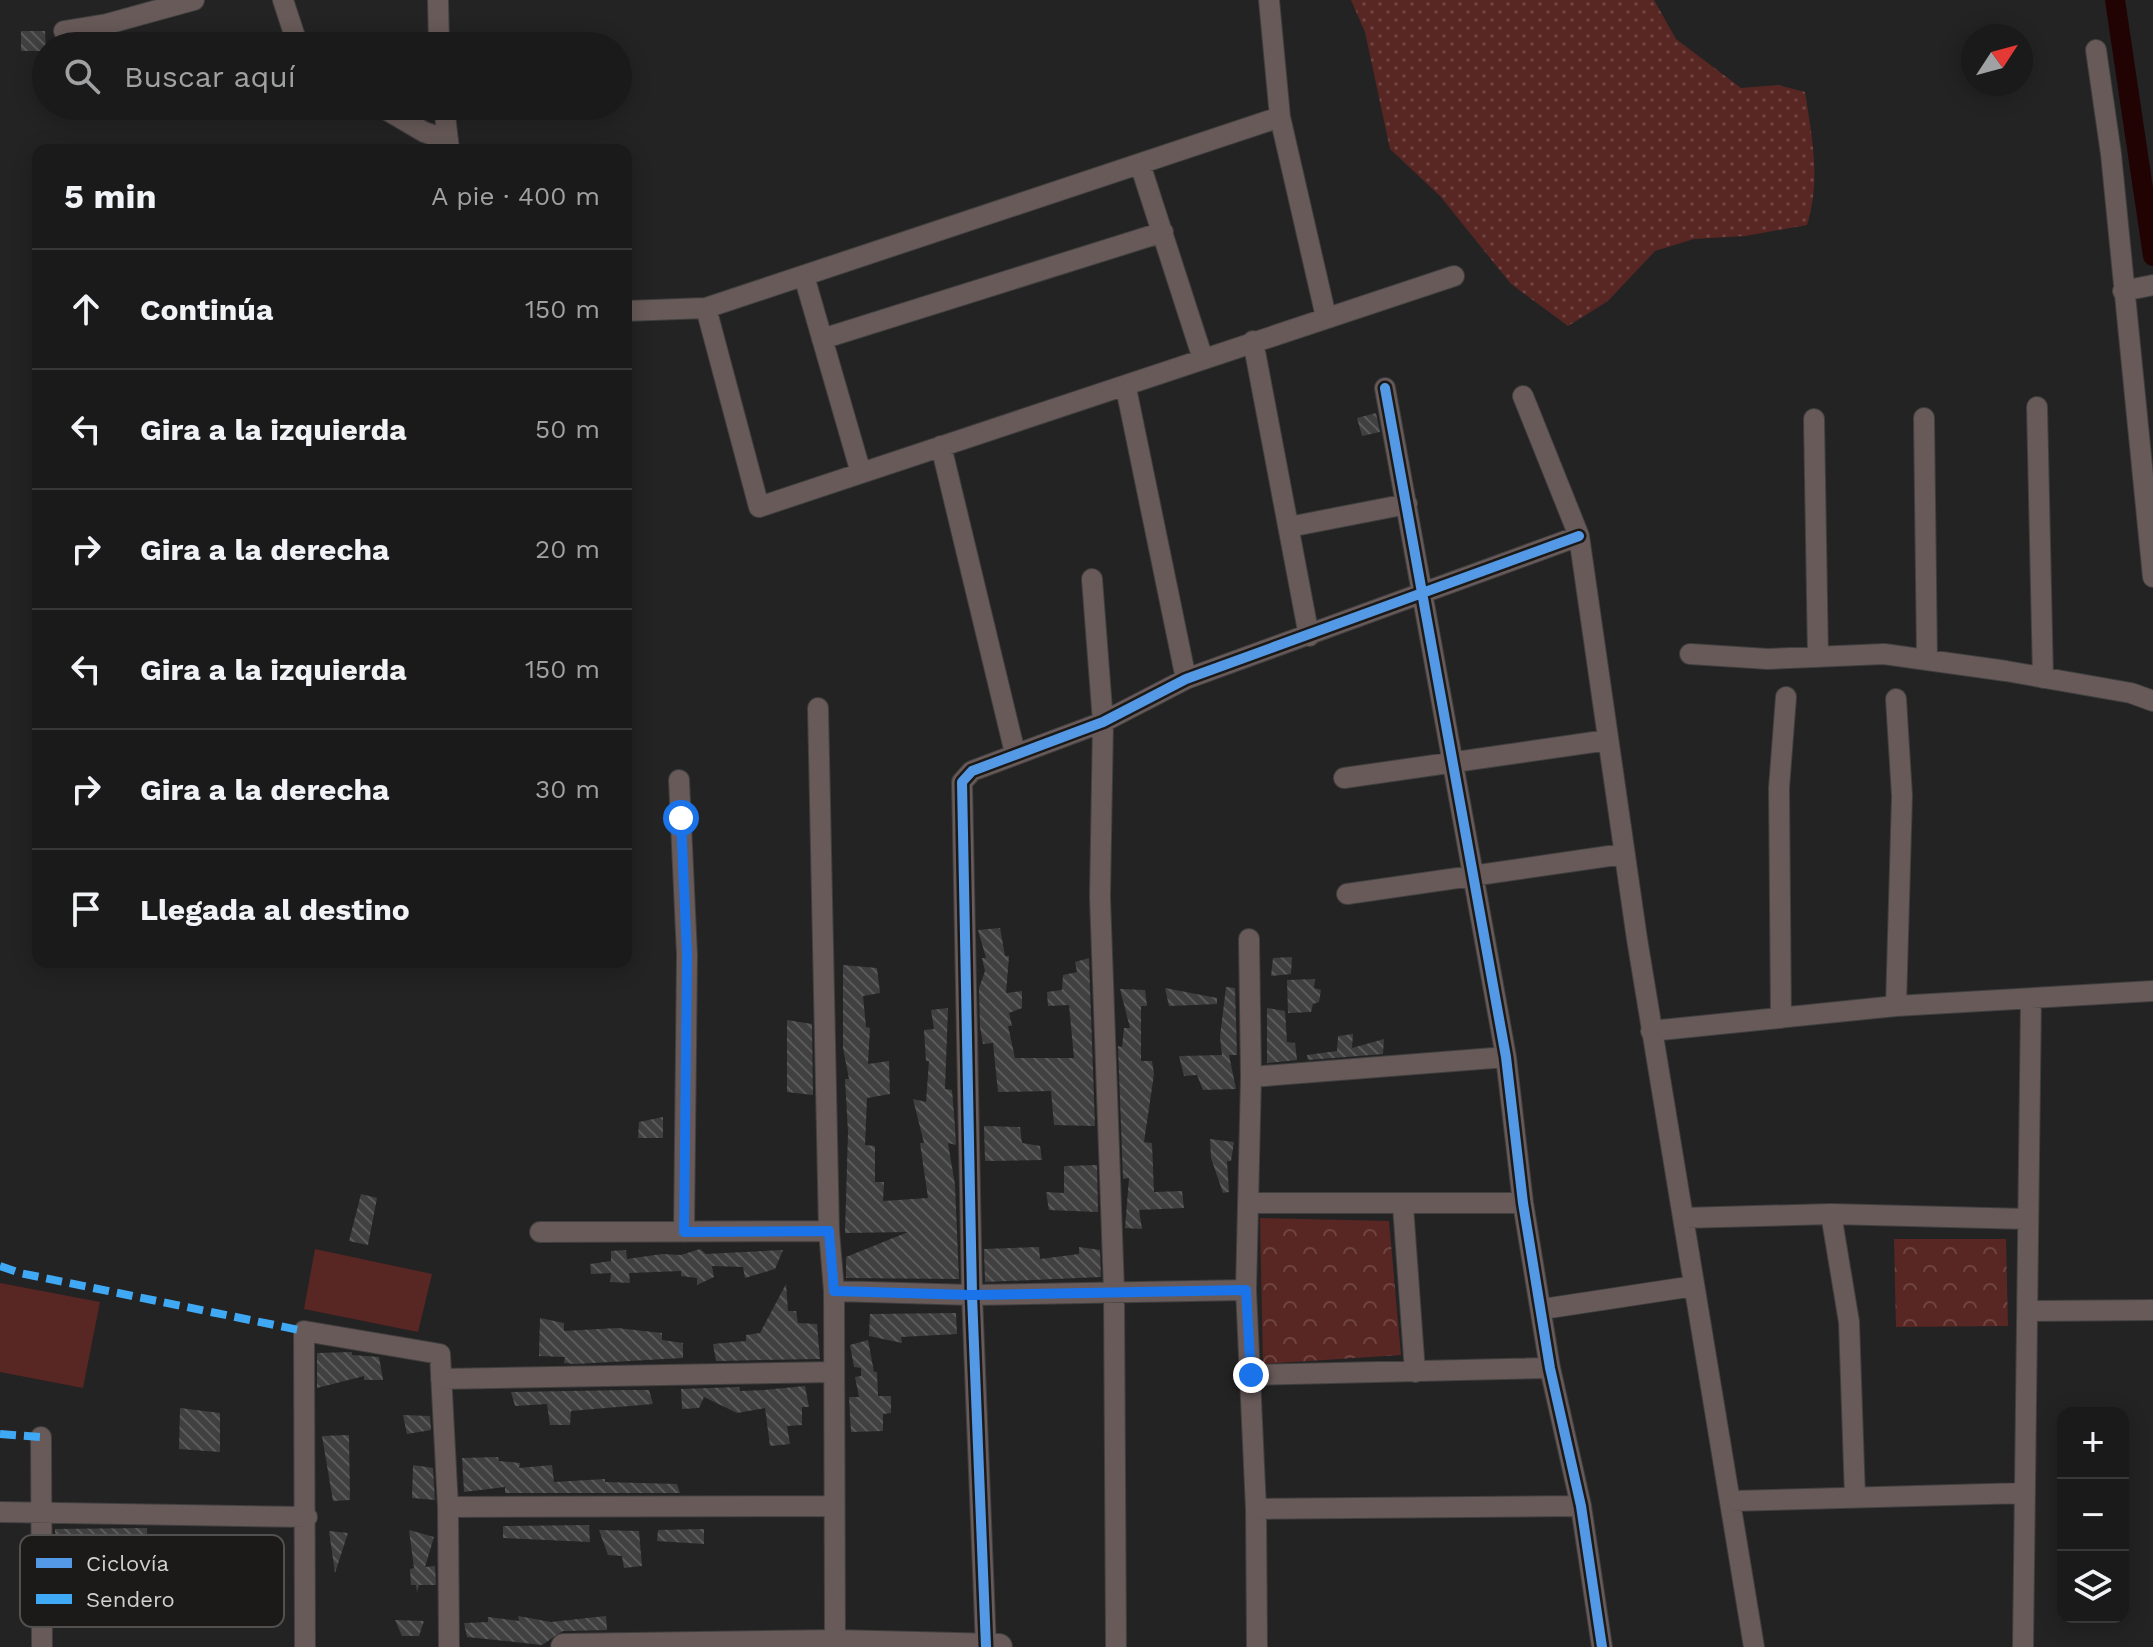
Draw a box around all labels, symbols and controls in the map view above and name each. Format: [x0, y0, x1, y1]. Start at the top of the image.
north arrow [1961, 24, 2033, 96]
search box [32, 32, 632, 120]
icon: search [60, 54, 104, 98]
text: Buscar aquí [124, 59, 296, 94]
text: 5 min [64, 176, 157, 216]
text: A pie · 400 m [431, 181, 600, 211]
icon: ahead [64, 287, 108, 331]
text: Continúa [140, 292, 273, 327]
text: 150 m [525, 294, 600, 324]
icon: left [64, 407, 108, 451]
text: Gira a la izquierda [140, 412, 407, 447]
text: 50 m [535, 414, 600, 444]
icon: right [64, 527, 108, 571]
text: Gira a la derecha [140, 532, 389, 567]
text: 20 m [535, 534, 600, 564]
icon: left [64, 647, 108, 691]
text: Gira a la izquierda [140, 652, 407, 687]
text: 150 m [525, 654, 600, 684]
icon: right [64, 767, 108, 811]
text: Gira a la derecha [140, 772, 389, 807]
text: 30 m [535, 774, 600, 804]
route start [663, 800, 699, 836]
icon: arrive [64, 887, 108, 931]
text: Llegada al destino [140, 892, 410, 927]
route end [1233, 1357, 1269, 1393]
map controls [2057, 1407, 2129, 1623]
button: + [2057, 1407, 2129, 1479]
button: − [2057, 1479, 2129, 1551]
legend [20, 1535, 284, 1627]
text: Ciclovía [86, 1551, 169, 1576]
button: layers [2057, 1551, 2129, 1623]
text: Sendero [86, 1587, 175, 1612]

